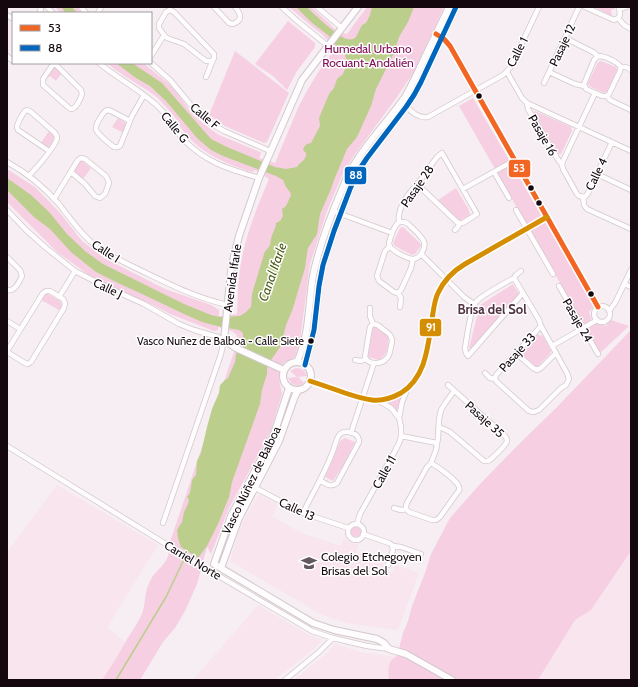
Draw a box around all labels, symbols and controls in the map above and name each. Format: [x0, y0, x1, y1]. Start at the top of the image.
legend [12, 12, 152, 64]
text: 53 [48, 20, 61, 35]
street label: Pasaje 12 [546, 22, 578, 68]
street label: Calle 1 [503, 35, 531, 69]
text: 88 [48, 40, 63, 55]
park label: Humedal Urbano Rocuant-Andalién [322, 41, 414, 70]
unlabelled marker [474, 91, 484, 101]
street label: Calle F [187, 99, 223, 133]
street label: Calle G [158, 108, 192, 146]
street label: Pasaje 16 [525, 112, 561, 159]
street label: Calle 4 [582, 155, 610, 193]
line badge: 53 [508, 159, 531, 178]
text: 53 [513, 161, 525, 175]
street label: Pasaje 28 [397, 162, 437, 210]
line badge: 88 [344, 166, 367, 185]
text: 88 [349, 168, 363, 182]
unlabelled marker [526, 183, 536, 193]
unlabelled marker [534, 198, 544, 208]
street label: Calle I [89, 236, 123, 266]
water label: Canal Ifarle [255, 241, 289, 303]
street label: Avenida Ifarle [220, 243, 244, 313]
street label: Calle J [91, 275, 125, 301]
unlabelled marker [586, 289, 596, 299]
street label: Pasaje 24 [560, 296, 596, 345]
district label: Brisa del Sol [457, 301, 527, 317]
line badge: 91 [419, 318, 442, 337]
text: 91 [426, 320, 436, 334]
street label: Pasaje 33 [496, 329, 538, 375]
place label: Vasco Nuñez de Balboa - Calle Siete [137, 334, 304, 348]
marker: Vasco Nuñez de Balboa - Calle Siete [306, 336, 316, 346]
street label: Pasaje 35 [462, 398, 508, 440]
street label: Vasco Núñez de Balboa [218, 423, 284, 536]
street label: Calle 11 [369, 453, 399, 491]
street label: Calle 13 [277, 494, 317, 524]
street label: Carriel Norte [162, 537, 224, 583]
place label: Colegio Etchegoyen Brisas del Sol [321, 549, 422, 578]
school or university icon: Colegio Etchegoyen Brisas del Sol [300, 554, 318, 572]

